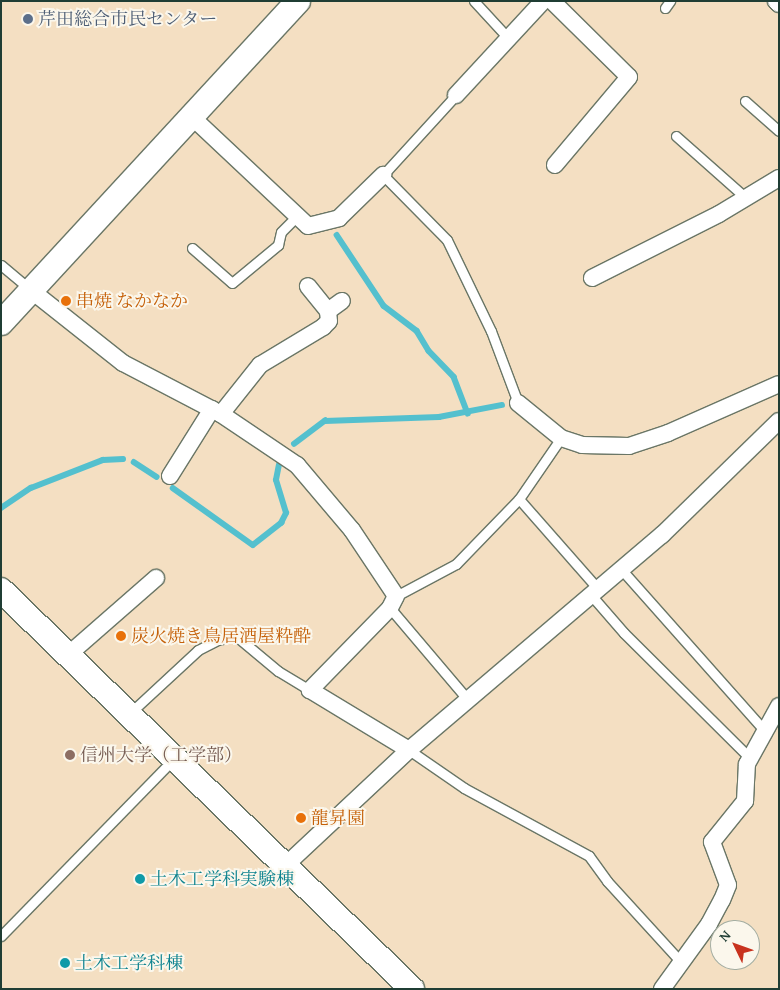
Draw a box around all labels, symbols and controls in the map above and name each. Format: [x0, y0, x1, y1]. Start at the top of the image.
place label: 芹田総合市民センター [38, 8, 218, 30]
marker: 芹田総合市民センター [22, 13, 34, 25]
place label: 串焼 なかなか [76, 290, 188, 312]
marker: 串焼 なかなか [60, 295, 72, 307]
place label: 炭火焼き鳥居酒屋粋酔 [131, 625, 311, 647]
marker: 炭火焼き鳥居酒屋粋酔 [115, 630, 127, 642]
place label: 信州大学（工学部） [80, 744, 242, 766]
marker: 信州大学（工学部） [64, 749, 76, 761]
place label: 龍昇園 [311, 807, 365, 829]
marker: 龍昇園 [295, 812, 307, 824]
place label: 土木工学科実験棟 [150, 868, 294, 890]
marker: 土木工学科実験棟 [134, 873, 146, 885]
north arrow [710, 920, 760, 970]
text: N [714, 925, 735, 946]
place label: 土木工学科棟 [75, 952, 183, 974]
marker: 土木工学科棟 [59, 957, 71, 969]

